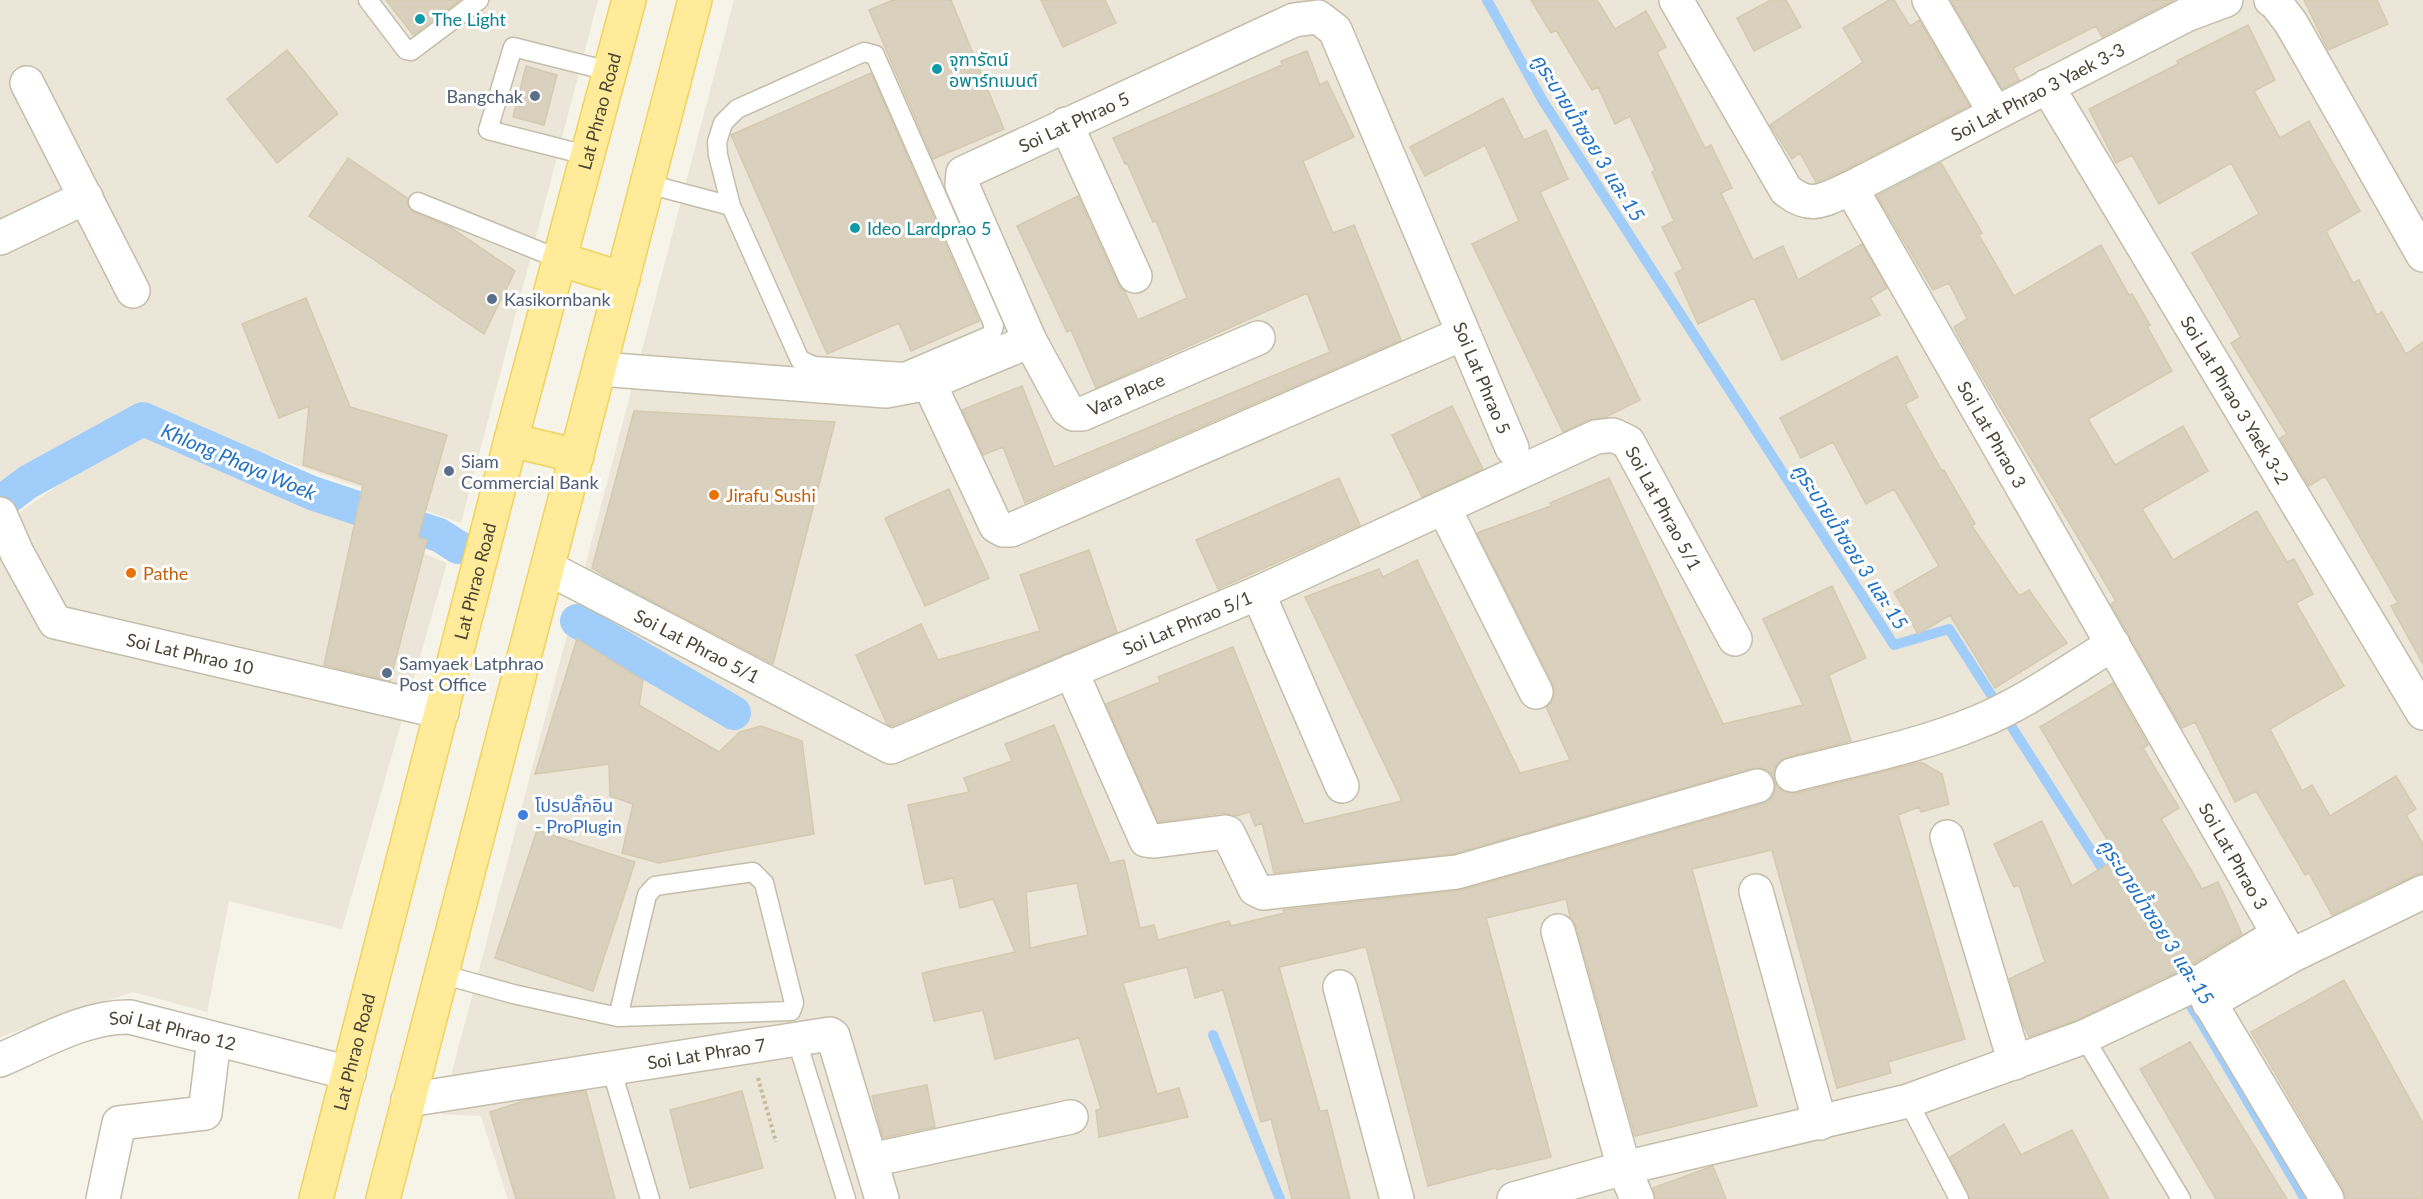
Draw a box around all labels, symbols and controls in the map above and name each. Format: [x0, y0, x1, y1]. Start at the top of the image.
place label: The Light [432, 8, 506, 30]
marker: The Light [413, 12, 427, 26]
street label: Soi Lat Phrao 3 Yaek 3-3 [1947, 38, 2128, 146]
place label: จุฑารัตน์ อพาร์ทเมนต์ [949, 48, 1038, 91]
water label: คูระบายน้ำซอย 3 และ 15 [1526, 48, 1651, 227]
street label: Lat Phrao Road [573, 50, 625, 172]
marker: จุฑารัตน์ อพาร์ทเมนต์ [930, 62, 944, 76]
place label: Bangchak [447, 85, 524, 107]
street label: Soi Lat Phrao 5 [1015, 87, 1133, 157]
marker: Bangchak [528, 89, 542, 103]
place label: Ideo Lardprao 5 [867, 217, 991, 239]
marker: Ideo Lardprao 5 [848, 221, 862, 235]
place label: Kasikornbank [504, 288, 611, 310]
marker: Kasikornbank [485, 292, 499, 306]
street label: Soi Lat Phrao 3 Yaek 3-2 [2176, 312, 2294, 488]
street label: Soi Lat Phrao 5 [1449, 319, 1516, 437]
street label: Vara Place [1084, 368, 1168, 420]
street label: Soi Lat Phrao 3 [1953, 377, 2031, 492]
water label: Khlong Phaya Woek [158, 418, 321, 505]
street label: Soi Lat Phrao 5/1 [1621, 442, 1706, 574]
place label: Siam Commercial Bank [461, 450, 600, 493]
water label: คูระบายน้ำซอย 3 และ 15 [1786, 458, 1915, 635]
marker: Siam Commercial Bank [442, 464, 456, 478]
place label: Jirafu Sushi [726, 484, 816, 506]
marker: Jirafu Sushi [707, 488, 721, 502]
street label: Lat Phrao Road [449, 520, 500, 642]
place label: Pathe [143, 562, 188, 584]
marker: Pathe [124, 566, 138, 580]
street label: Soi Lat Phrao 5/1 [1119, 586, 1255, 660]
street label: Soi Lat Phrao 5/1 [631, 604, 763, 687]
street label: Soi Lat Phrao 10 [124, 628, 256, 679]
place label: Samyaek Latphrao Post Office [399, 652, 544, 695]
marker: Samyaek Latphrao Post Office [380, 666, 394, 680]
place label: โปรปลั๊กอิน - ProPlugin [535, 794, 622, 837]
street label: Soi Lat Phrao 3 [2195, 799, 2273, 913]
marker: โปรปลั๊กอิน - ProPlugin [516, 808, 530, 822]
water label: คูระบายน้ำซอย 3 และ 15 [2092, 833, 2221, 1010]
street label: Lat Phrao Road [328, 991, 379, 1113]
street label: Soi Lat Phrao 12 [108, 1006, 238, 1055]
street label: Soi Lat Phrao 7 [646, 1033, 767, 1073]

